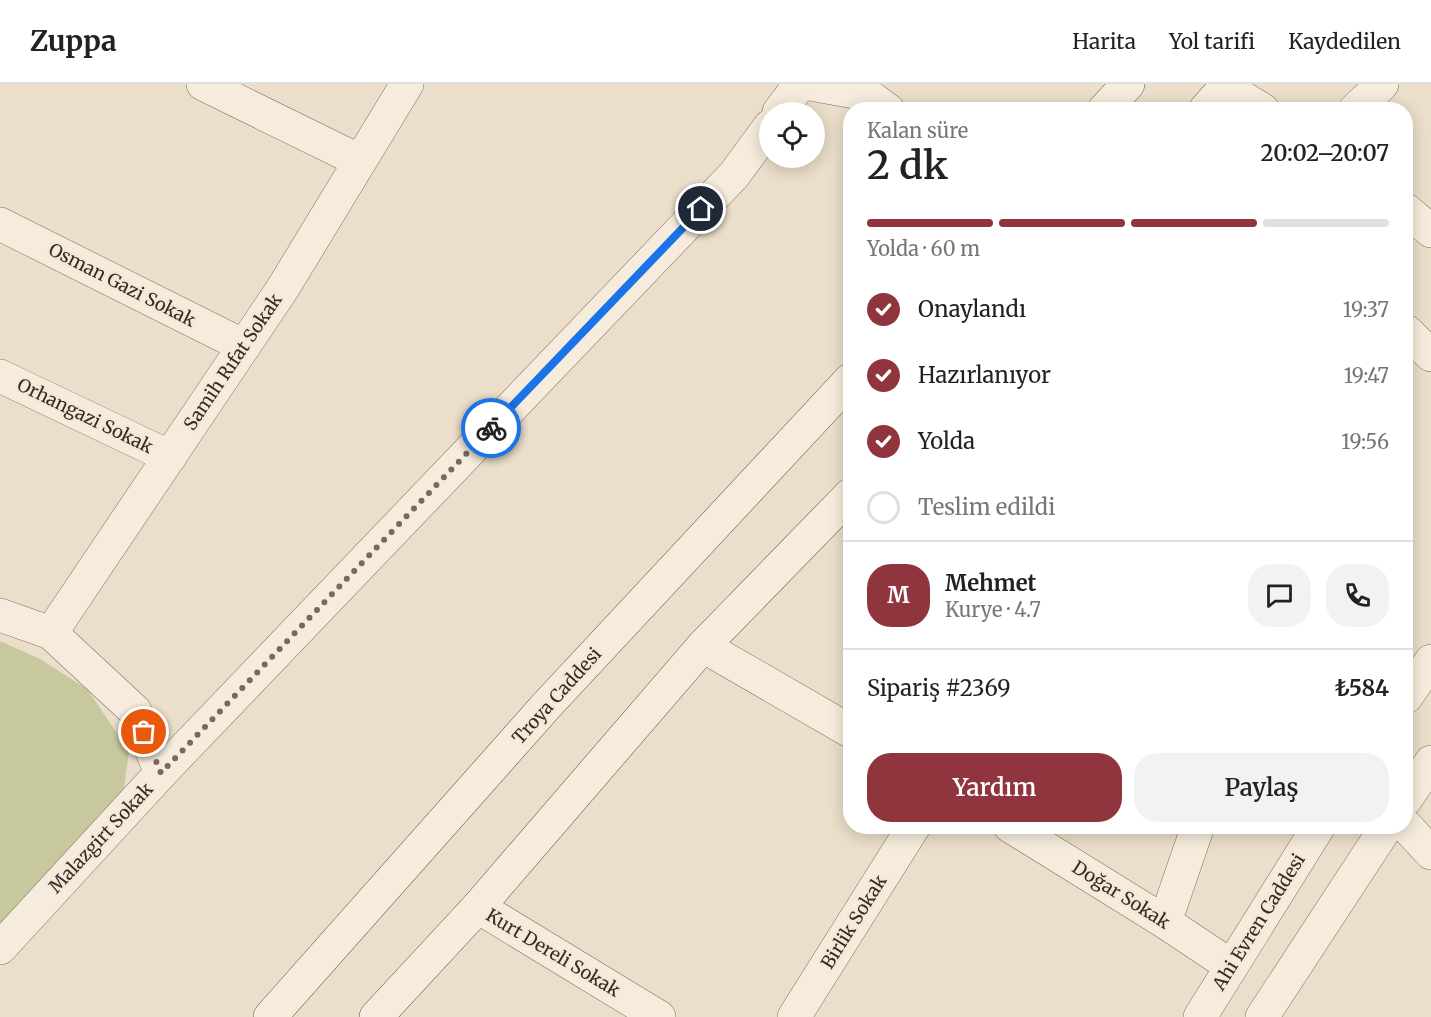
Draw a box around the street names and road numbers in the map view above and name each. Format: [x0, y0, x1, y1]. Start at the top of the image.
street label: Osman Gazi Sokak [45, 238, 200, 332]
street label: Samih Rıfat Sokak [178, 288, 287, 434]
street label: Orhangazi Sokak [14, 373, 157, 459]
street label: Troya Caddesi [507, 642, 606, 749]
street label: Malazgirt Sokak [44, 777, 158, 898]
street label: Ahi Evren Caddesi [1207, 849, 1310, 995]
street label: Doğar Sokak [1068, 855, 1175, 934]
street label: Birlik Sokak [816, 870, 892, 973]
street label: Kurt Dereli Sokak [482, 903, 625, 1002]

